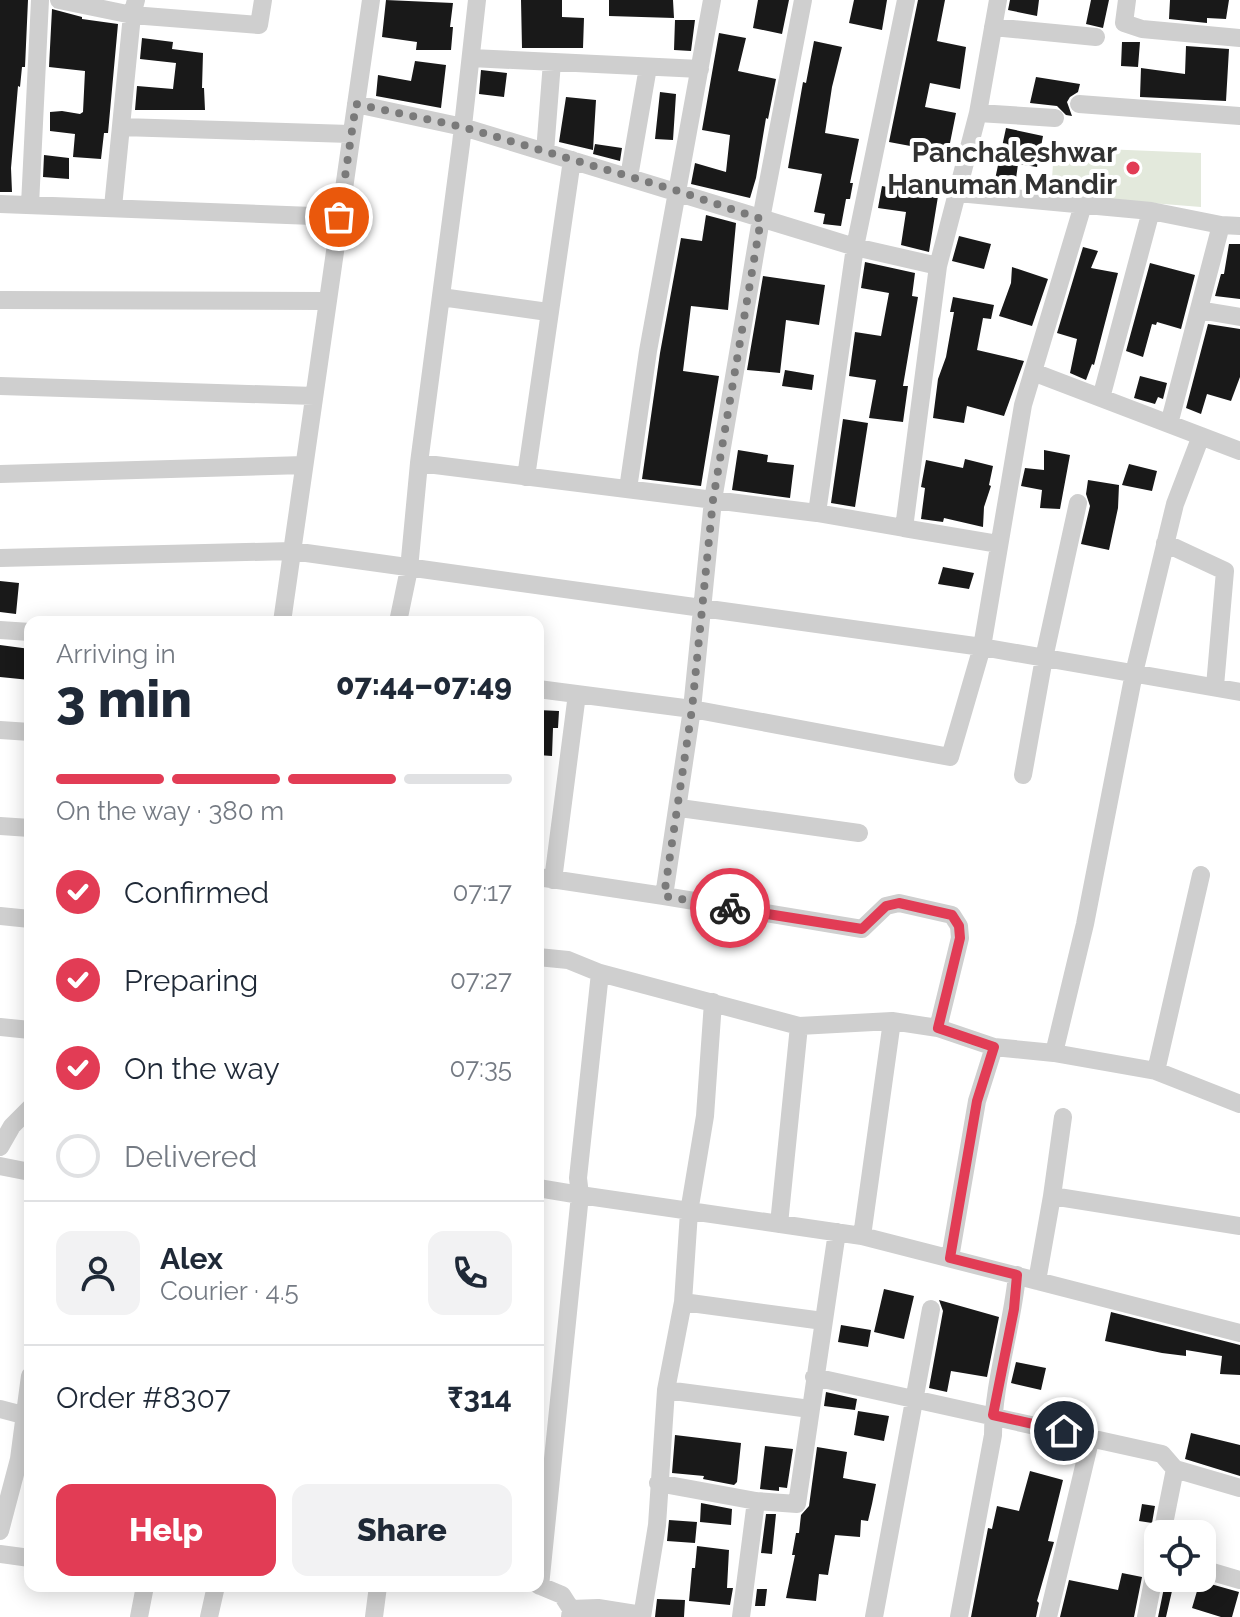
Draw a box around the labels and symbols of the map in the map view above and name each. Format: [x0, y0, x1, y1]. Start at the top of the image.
place label: Panchaleshwar Hanuman Mandir [887, 136, 1117, 201]
marker: Panchaleshwar Hanuman Mandir [1124, 159, 1142, 177]
pin [305, 183, 373, 251]
courier [690, 868, 770, 948]
pin [1030, 1397, 1098, 1465]

